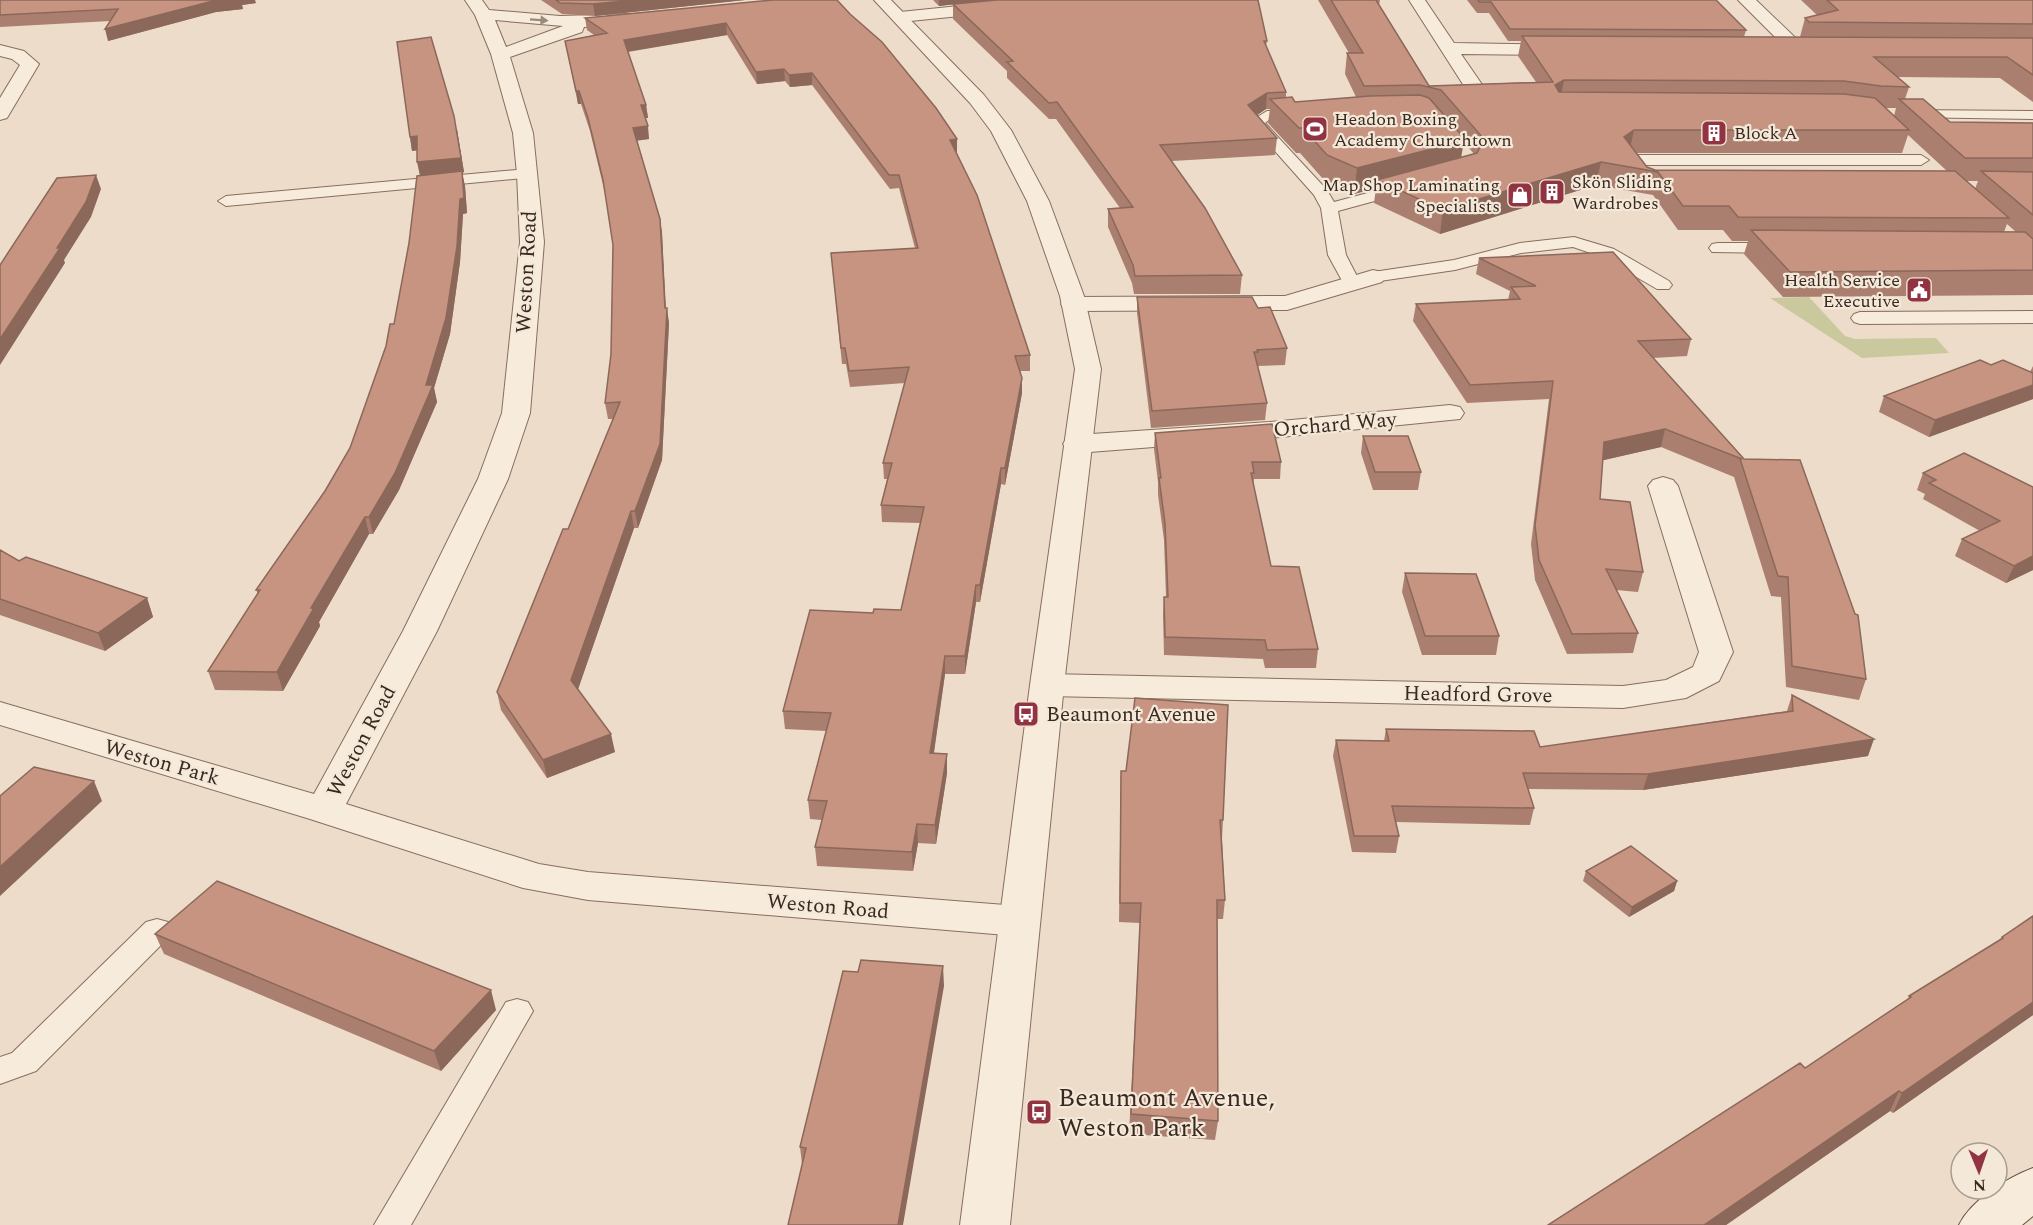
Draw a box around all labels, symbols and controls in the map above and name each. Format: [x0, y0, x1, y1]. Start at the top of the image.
one-way arrow [530, 15, 549, 24]
place label: Headon Boxing Academy Churchtown [1334, 106, 1512, 154]
sports icon: Headon Boxing Academy Churchtown [1300, 114, 1330, 144]
building icon: Block A [1699, 118, 1729, 148]
place label: Block A [1734, 120, 1797, 147]
place label: Skön Sliding Wardrobes [1572, 169, 1672, 217]
place label: Map Shop Laminating Specialists [1322, 172, 1500, 220]
building icon: Skön Sliding Wardrobes [1537, 177, 1567, 207]
shop icon: Map Shop Laminating Specialists [1505, 180, 1535, 210]
street label: Weston Road [508, 210, 546, 334]
place label: Health Service Executive [1784, 267, 1900, 315]
public building icon: Health Service Executive [1904, 275, 1934, 305]
street label: Orchard Way [1272, 404, 1399, 446]
street label: Headford Grove [1403, 678, 1553, 712]
street label: Weston Road [319, 680, 405, 803]
bus stop icon: Beaumont Avenue [1011, 699, 1041, 729]
place label: Beaumont Avenue [1046, 699, 1216, 731]
street label: Weston Park [100, 731, 223, 795]
street label: Weston Road [765, 886, 890, 928]
place label: Beaumont Avenue, Weston Park [1058, 1078, 1275, 1148]
bus stop icon: Beaumont Avenue, Weston Park [1024, 1097, 1054, 1127]
north arrow [1949, 1141, 2009, 1201]
text: N [1973, 1173, 1986, 1197]

